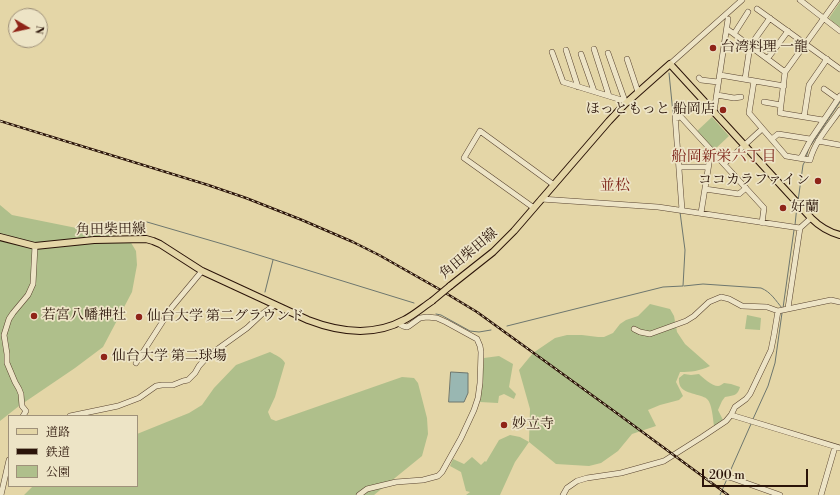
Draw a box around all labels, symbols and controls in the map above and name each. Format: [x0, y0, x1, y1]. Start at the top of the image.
north arrow [8, 8, 48, 48]
text: N [31, 24, 46, 35]
place label: 台湾料理 一龍 [721, 40, 808, 56]
marker: 台湾料理 一龍 [708, 43, 718, 53]
place label: ほっともっと 船岡店 [586, 102, 715, 118]
marker: ほっともっと 船岡店 [718, 105, 728, 115]
district label: 船岡新栄六丁目 [672, 148, 776, 166]
place label: ココカラファイン [698, 173, 810, 189]
marker: ココカラファイン [813, 176, 823, 186]
district label: 並松 [600, 177, 630, 195]
place label: 好蘭 [791, 200, 819, 216]
marker: 好蘭 [778, 203, 788, 213]
street label: 角田柴田線 [76, 221, 146, 239]
street label: 角田柴田線 [437, 225, 501, 283]
place label: 若宮八幡神社 [42, 308, 126, 324]
place label: 仙台大学 第二グラウンド [147, 309, 304, 325]
marker: 若宮八幡神社 [29, 311, 39, 321]
marker: 仙台大学 第二グラウンド [134, 312, 144, 322]
place label: 仙台大学 第二球場 [112, 349, 227, 365]
marker: 仙台大学 第二球場 [99, 352, 109, 362]
legend [8, 415, 138, 487]
place label: 妙立寺 [512, 417, 554, 433]
marker: 妙立寺 [499, 420, 509, 430]
text: 道路 [46, 425, 70, 440]
text: 鉄道 [46, 445, 70, 460]
scale bar [704, 461, 810, 487]
text: 公園 [46, 465, 70, 480]
text: 200 m [709, 468, 745, 483]

